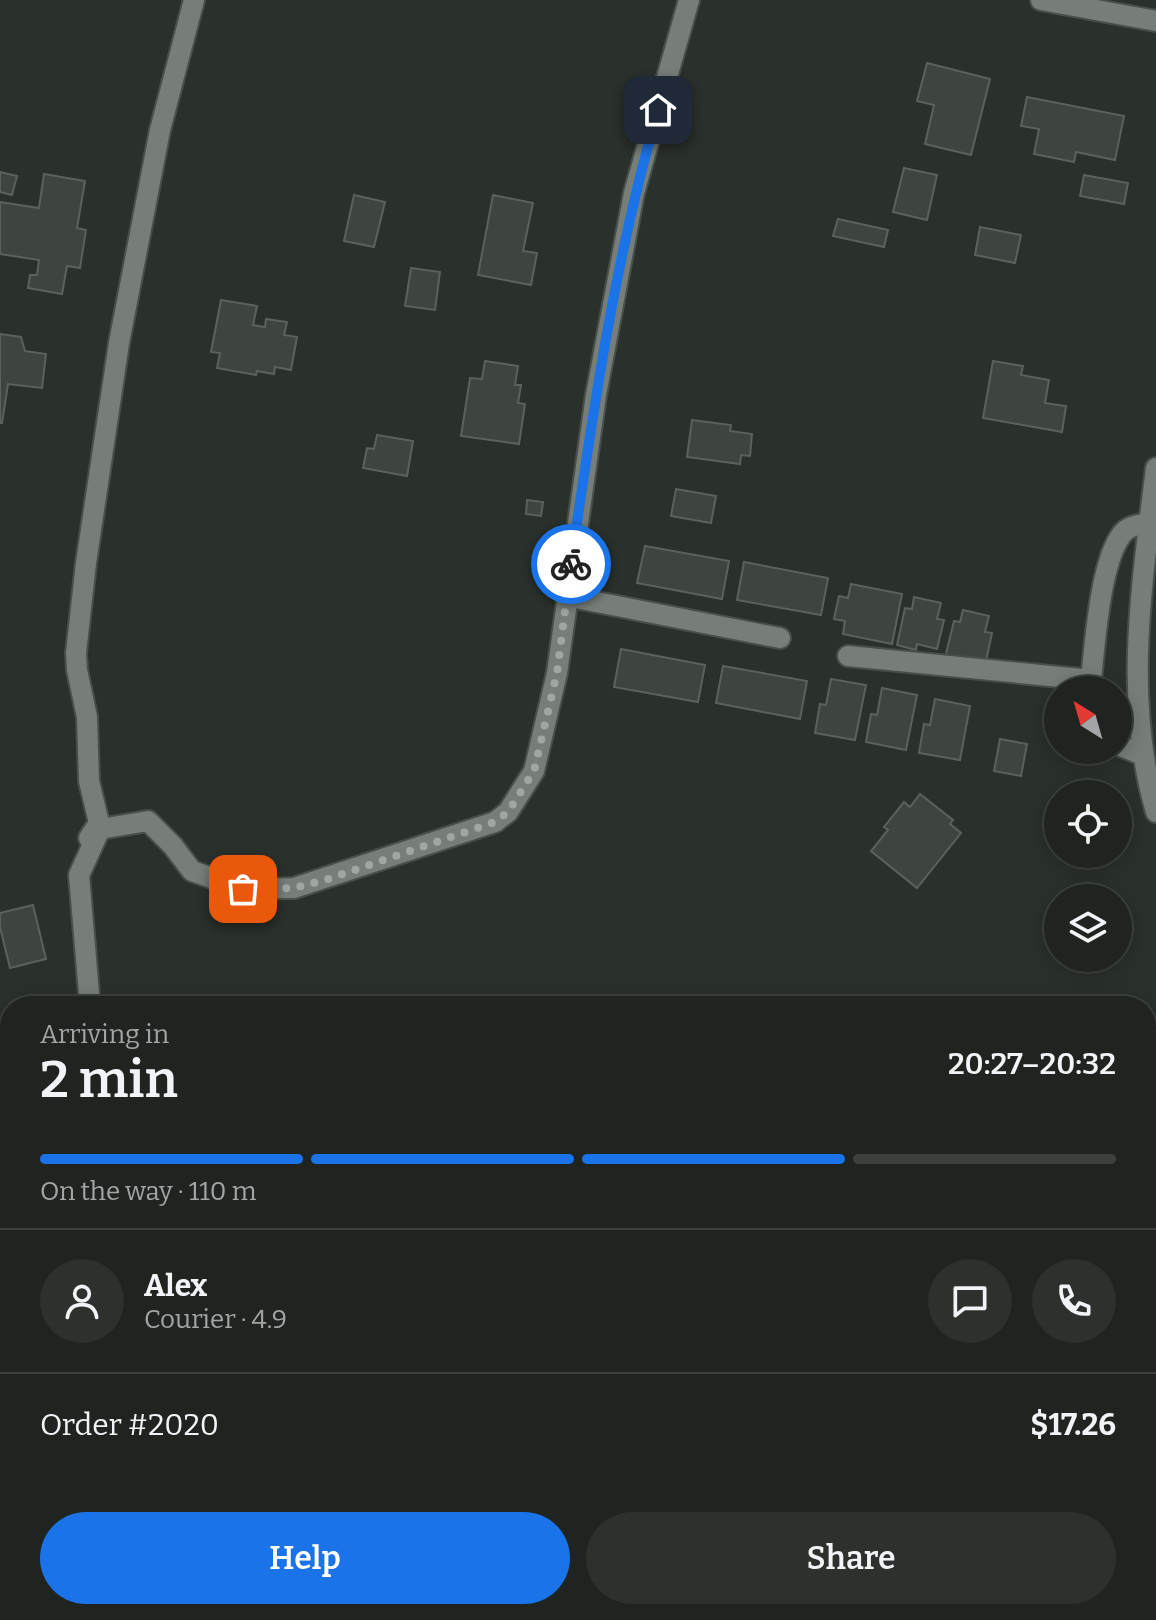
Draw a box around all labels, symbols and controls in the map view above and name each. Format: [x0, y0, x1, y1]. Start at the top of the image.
pin [624, 76, 692, 144]
icon: home [636, 88, 680, 132]
courier [531, 524, 611, 604]
icon: bike [549, 542, 593, 586]
north arrow [1044, 676, 1132, 764]
map controls [1044, 676, 1132, 972]
button: locate [1044, 780, 1132, 868]
pin [209, 855, 277, 923]
icon: bag [221, 867, 265, 911]
button: layers [1044, 884, 1132, 972]
text: Arriving in [40, 1019, 169, 1050]
text: 20:27–20:32 [948, 1046, 1116, 1082]
text: 2 min [40, 1048, 178, 1111]
text: On the way · 110 m [40, 1176, 257, 1207]
button: person [40, 1259, 124, 1343]
button: chat [928, 1259, 1012, 1343]
button: phone [1032, 1259, 1116, 1343]
text: Alex [144, 1268, 207, 1304]
text: Courier · 4.9 [144, 1304, 287, 1335]
text: Order #2020 [40, 1407, 219, 1443]
text: $17.26 [1030, 1407, 1116, 1443]
button: Help [40, 1512, 570, 1604]
button: Share [586, 1512, 1116, 1604]

